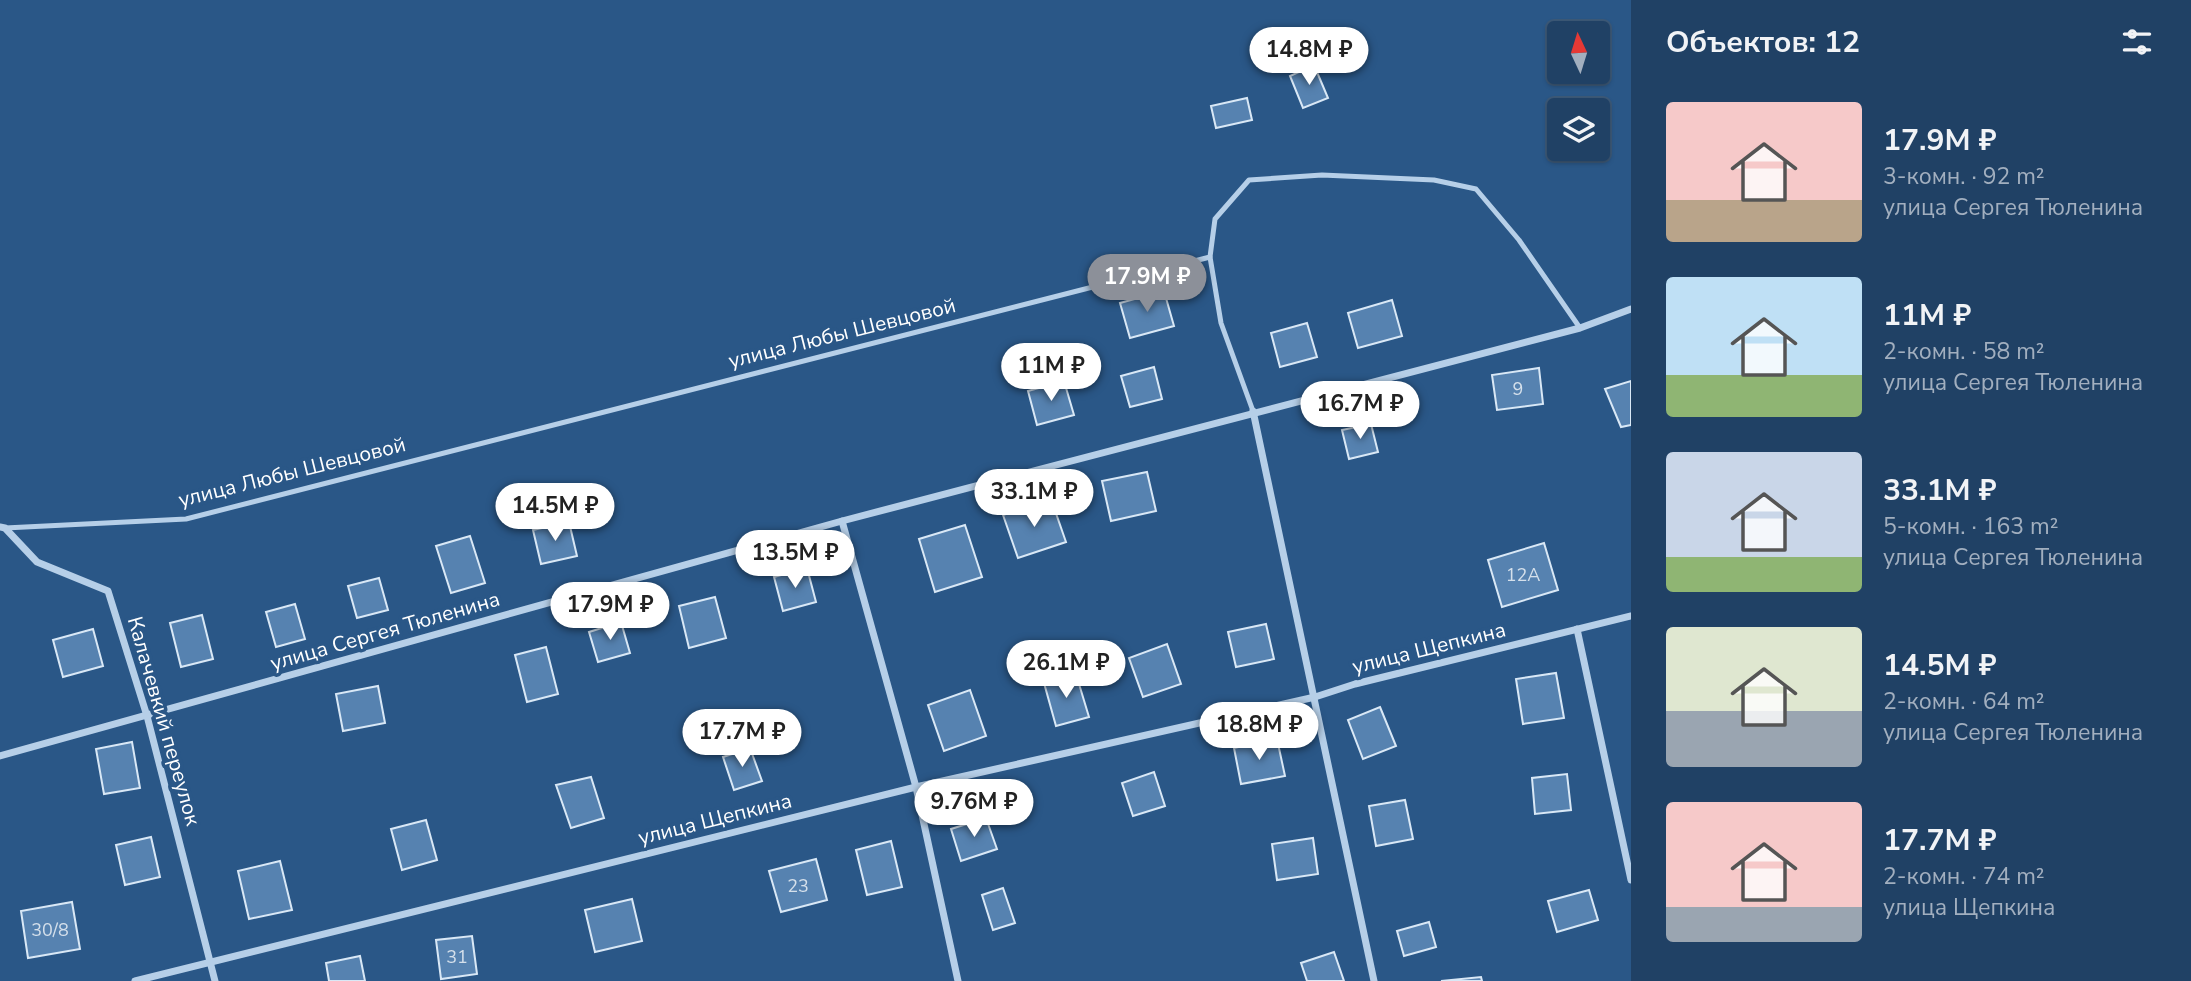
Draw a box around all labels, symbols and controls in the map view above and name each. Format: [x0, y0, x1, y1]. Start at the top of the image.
north arrow [1547, 21, 1610, 84]
map controls [1547, 21, 1610, 161]
text: Объектов: 12 [1666, 22, 1860, 63]
icon: filters [2118, 23, 2156, 61]
pin: 14.8M ₽ [1244, 28, 1374, 87]
text: 14.8M ₽ [1265, 34, 1353, 65]
button: layers [1547, 98, 1610, 161]
text: 17.9M ₽ [1883, 120, 1997, 161]
icon: home [1722, 130, 1806, 214]
text: 3-комн. · 92 m² [1883, 161, 2045, 192]
text: улица Сергея Тюленина [1883, 192, 2143, 223]
pin: 17.9M ₽ [1082, 254, 1212, 314]
text: 17.9M ₽ [1103, 261, 1191, 292]
street label: улица Любы Шевцовой [725, 291, 959, 375]
text: 11M ₽ [1883, 295, 1971, 336]
icon: home [1722, 305, 1806, 389]
text: 2-комн. · 58 m² [1883, 336, 2045, 367]
pin: 11M ₽ [1002, 344, 1100, 403]
text: 11M ₽ [1017, 350, 1085, 381]
text: улица Сергея Тюленина [1883, 367, 2143, 398]
house number: 9 [1513, 377, 1523, 401]
pin: 16.7M ₽ [1295, 382, 1425, 441]
text: 16.7M ₽ [1316, 388, 1404, 419]
street label: улица Любы Шевцовой [175, 430, 409, 514]
pin: 33.1M ₽ [969, 470, 1099, 529]
text: 33.1M ₽ [1883, 470, 1997, 511]
text: 33.1M ₽ [990, 476, 1078, 507]
icon: home [1722, 480, 1806, 564]
pin: 14.5M ₽ [490, 484, 620, 543]
text: 14.5M ₽ [511, 490, 599, 521]
text: 5-комн. · 163 m² [1883, 511, 2058, 542]
pin: 13.5M ₽ [730, 530, 860, 590]
text: 13.5M ₽ [751, 537, 839, 568]
text: улица Сергея Тюленина [1883, 542, 2143, 573]
house number: 12А [1506, 563, 1540, 587]
pin: 17.9M ₽ [545, 582, 675, 642]
street label: улица Сергея Тюленина [267, 585, 503, 677]
text: 17.9M ₽ [566, 589, 654, 620]
street label: Калачевкий переулок [121, 613, 208, 830]
street label: улица Щепкина [1349, 615, 1509, 681]
pin: 26.1M ₽ [1001, 640, 1131, 700]
text: 14.5M ₽ [1883, 645, 1997, 686]
text: 26.1M ₽ [1022, 647, 1110, 678]
icon: home [1722, 655, 1806, 739]
text: 2-комн. · 64 m² [1883, 686, 2045, 717]
pin: 18.8M ₽ [1194, 702, 1324, 762]
text: 18.8M ₽ [1215, 709, 1303, 740]
pin: 17.7M ₽ [677, 710, 807, 769]
text: 17.7M ₽ [698, 716, 786, 747]
text: улица Сергея Тюленина [1883, 717, 2143, 748]
pin: 9.76M ₽ [909, 780, 1039, 839]
street label: улица Щепкина [635, 786, 795, 852]
text: 9.76M ₽ [930, 786, 1018, 817]
text: 17.7M ₽ [1883, 820, 1997, 861]
icon: home [1722, 830, 1806, 914]
text: 2-комн. · 74 m² [1883, 861, 2045, 892]
house number: 23 [787, 874, 809, 898]
text: улица Щепкина [1883, 892, 2055, 923]
house number: 30/8 [31, 918, 69, 942]
house number: 31 [446, 945, 468, 969]

